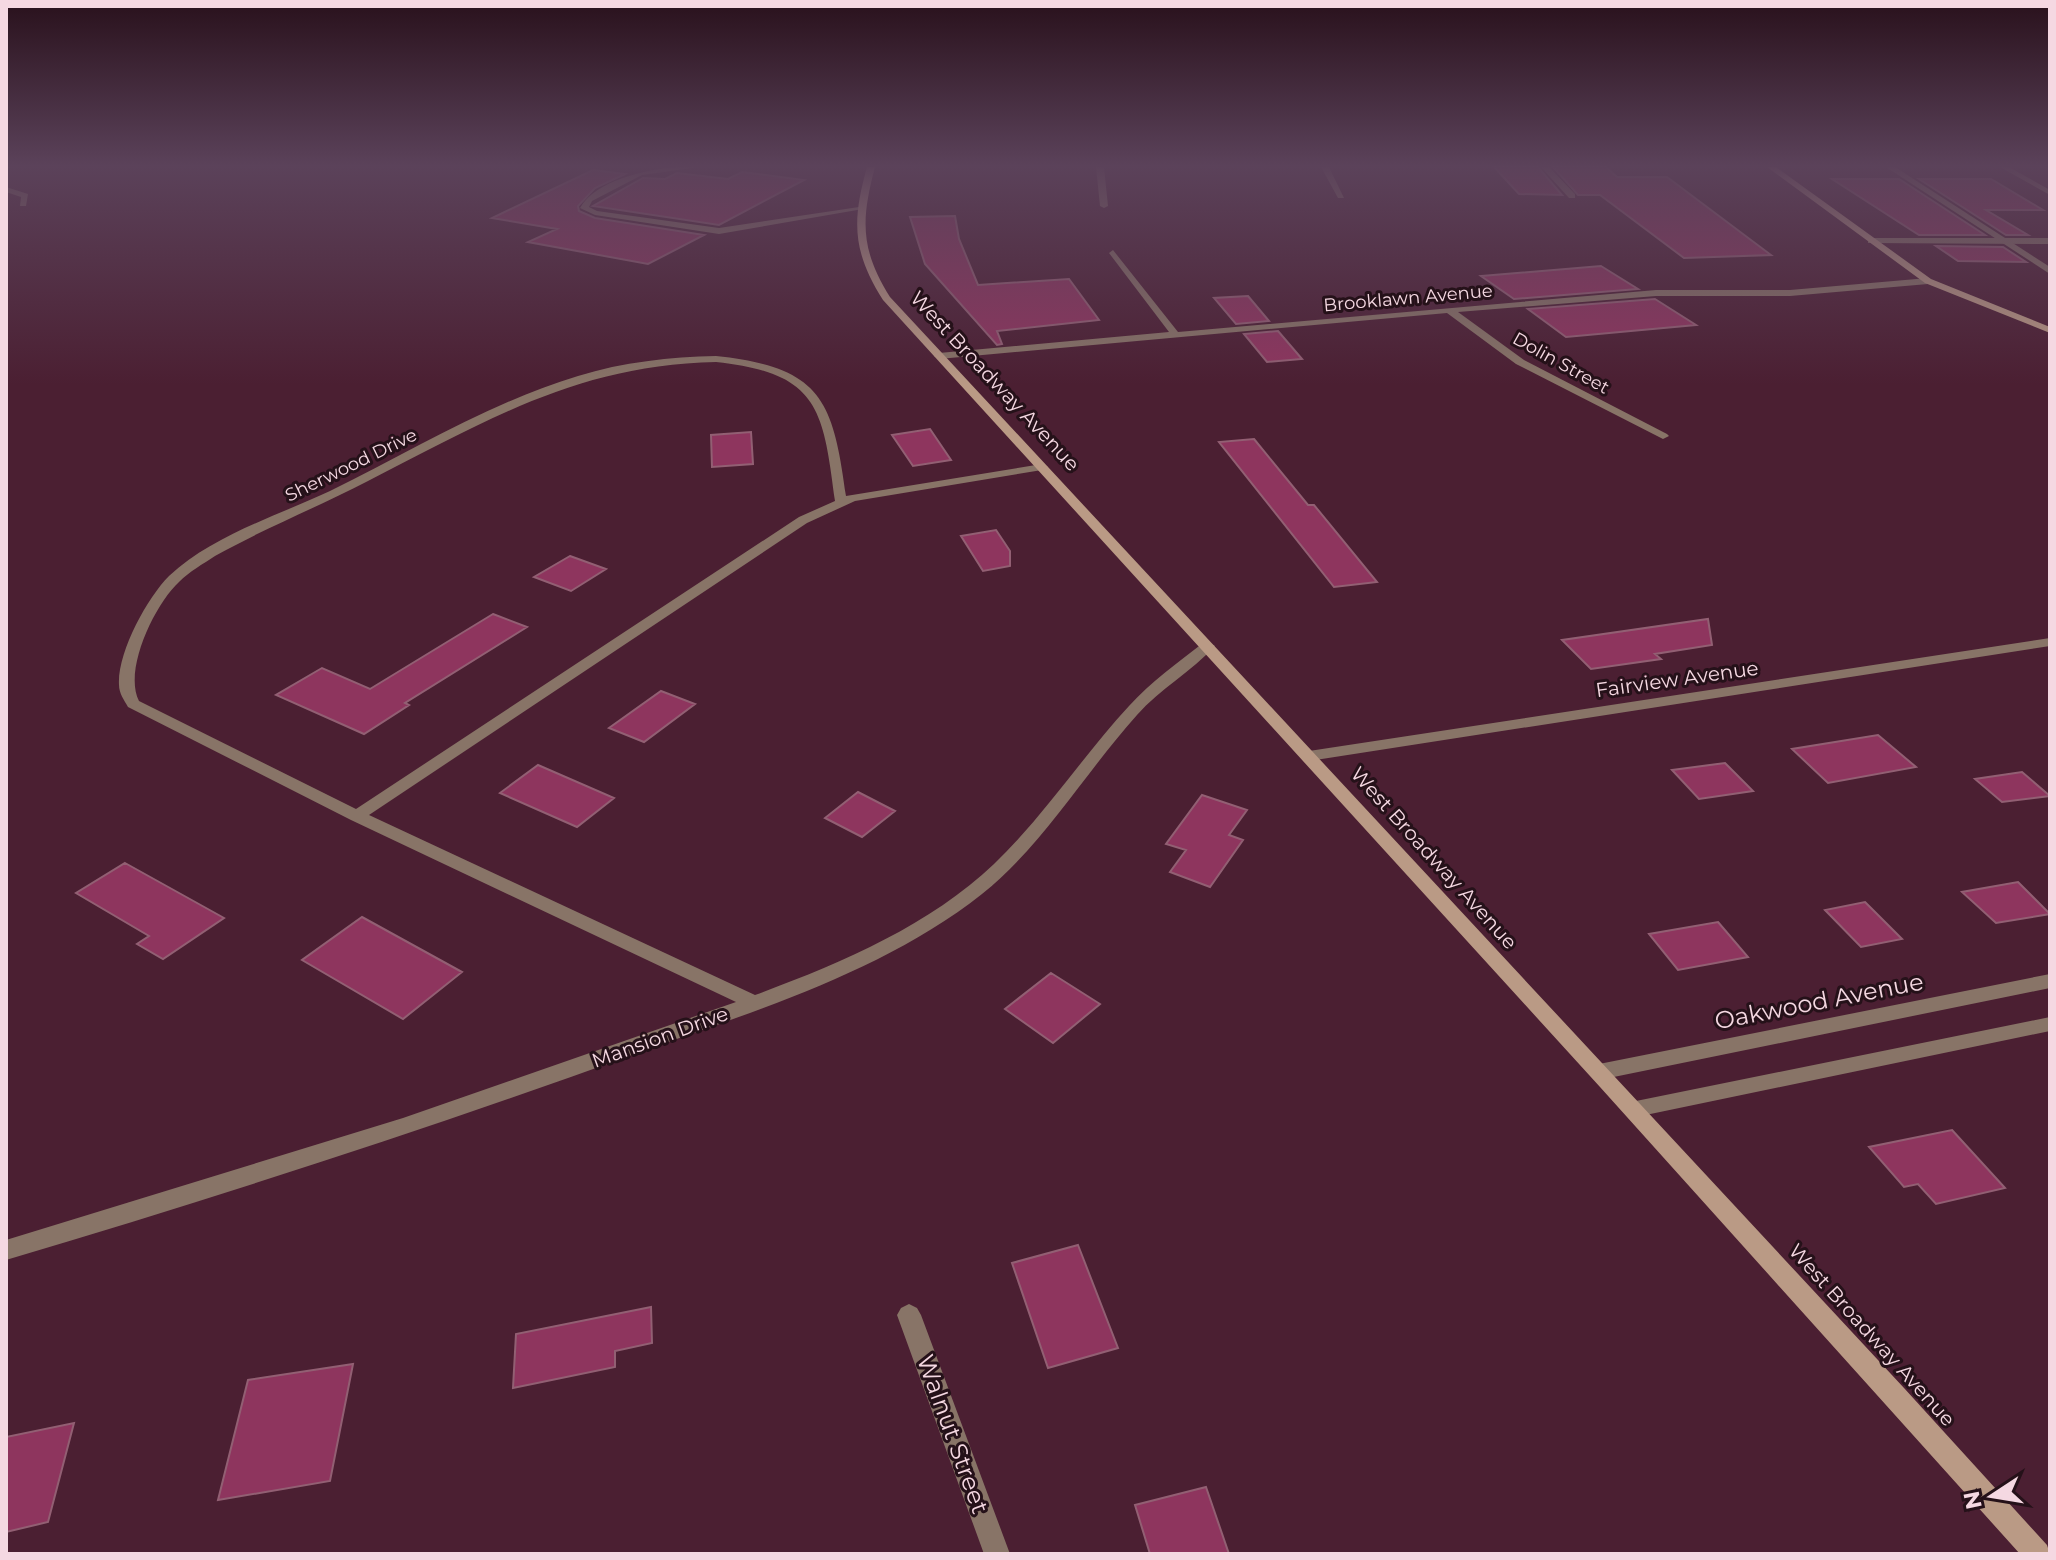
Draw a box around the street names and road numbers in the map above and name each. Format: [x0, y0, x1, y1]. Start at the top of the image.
street label: Brooklawn Avenue [1322, 280, 1494, 316]
street label: West Broadway Avenue [905, 286, 1085, 476]
street label: Dolin Street [1509, 327, 1613, 399]
street label: Sherwood Drive [282, 424, 421, 506]
street label: Fairview Avenue [1594, 656, 1760, 702]
street label: West Broadway Avenue [1346, 762, 1522, 954]
street label: Oakwood Avenue [1712, 967, 1926, 1035]
street label: Mansion Drive [589, 1001, 731, 1073]
street label: West Broadway Avenue [1784, 1239, 1960, 1431]
street label: Walnut Street [911, 1351, 995, 1518]

